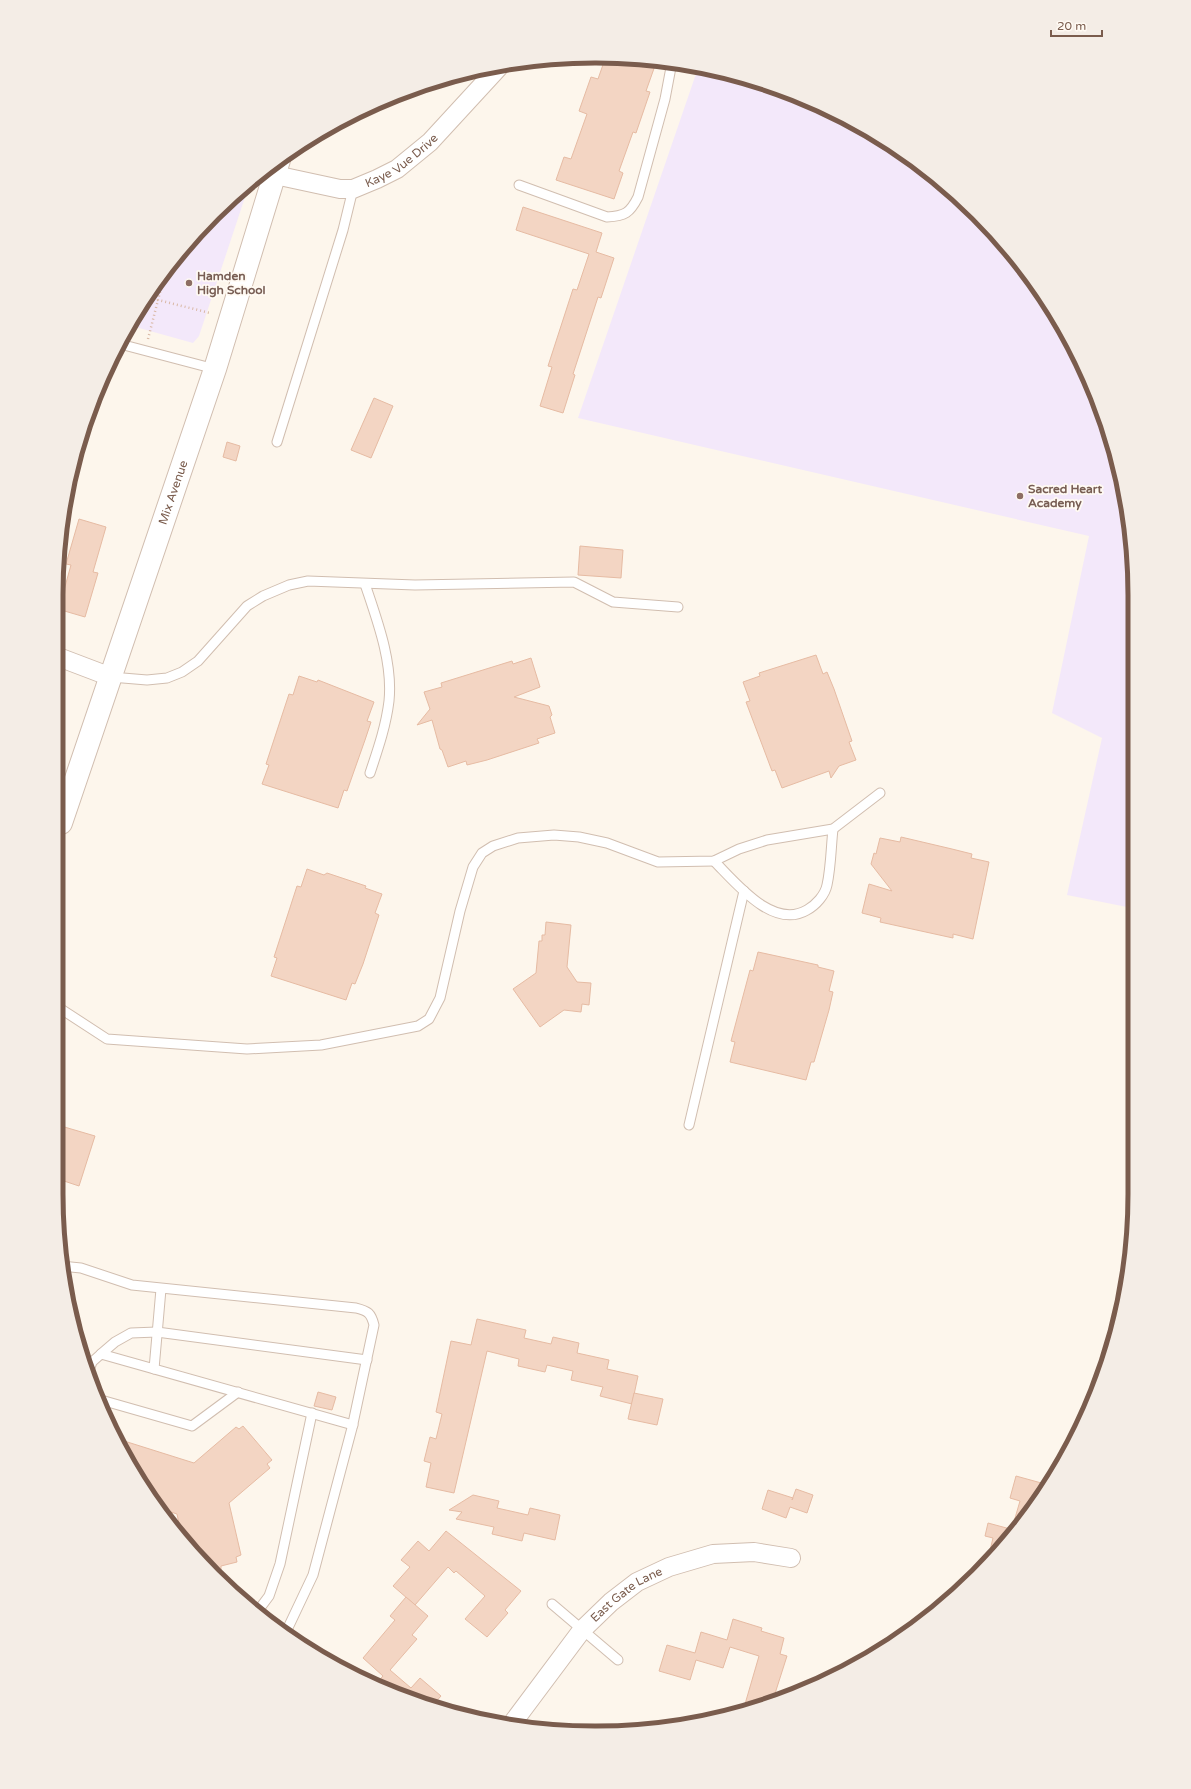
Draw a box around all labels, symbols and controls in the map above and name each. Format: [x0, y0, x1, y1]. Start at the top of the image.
scale bar [1051, 12, 1102, 38]
text: 20 m [1057, 19, 1086, 33]
street label: Kaye Vue Drive [363, 131, 441, 190]
place label: Hamden High School [197, 269, 266, 298]
marker: Hamden High School [184, 278, 194, 288]
street label: Mix Avenue [156, 458, 191, 527]
place label: Sacred Heart Academy [1028, 482, 1102, 511]
marker: Sacred Heart Academy [1015, 491, 1025, 501]
street label: East Gate Lane [588, 1564, 665, 1625]

